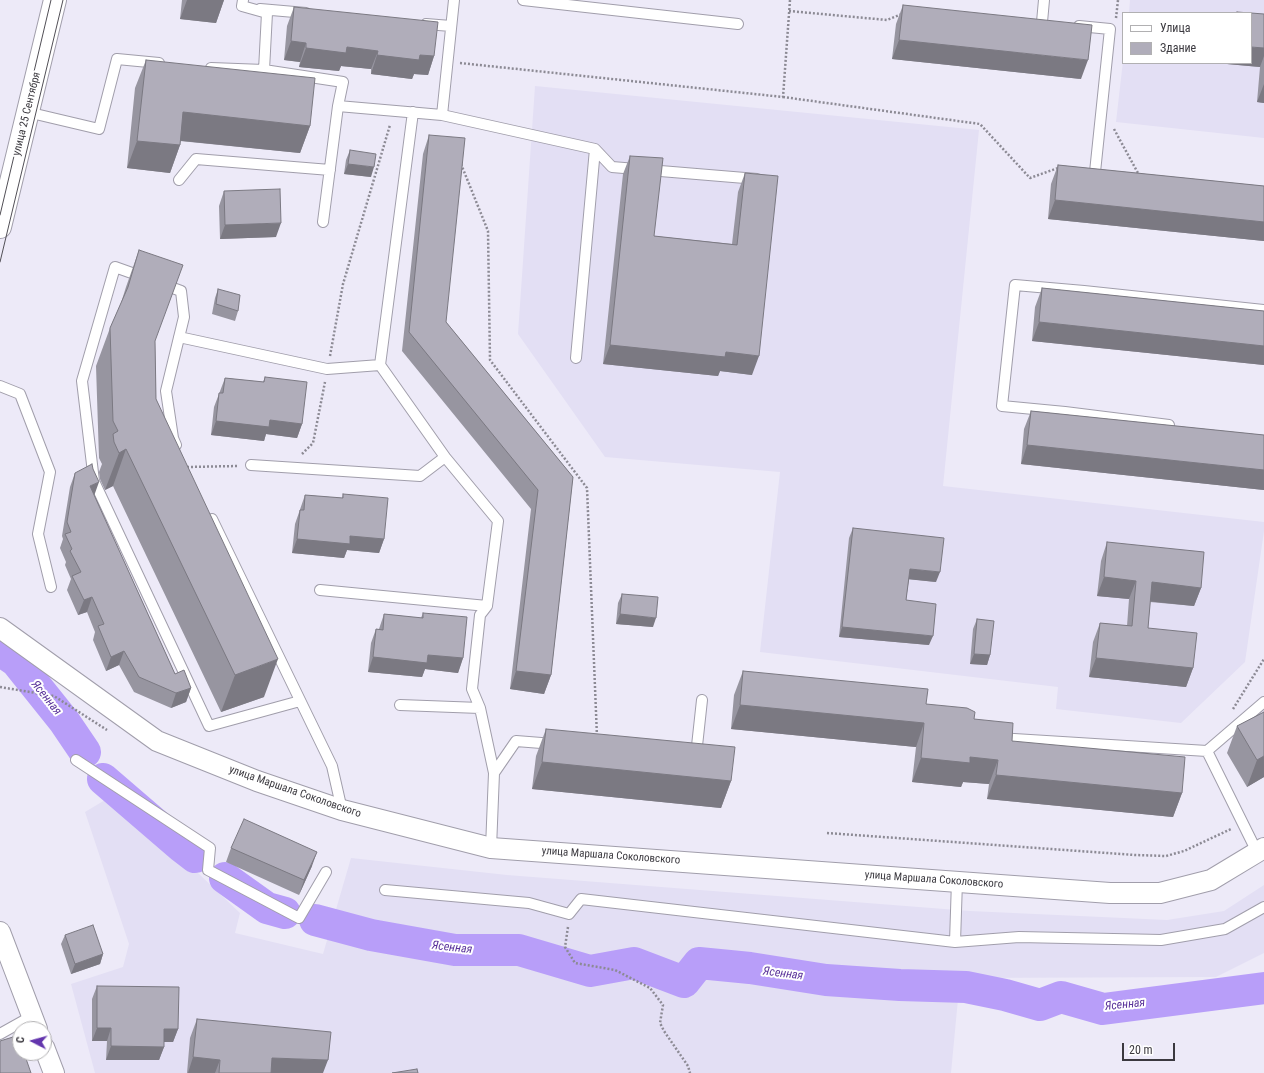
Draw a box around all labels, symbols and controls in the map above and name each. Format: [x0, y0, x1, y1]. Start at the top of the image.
legend [1122, 12, 1252, 64]
text: Улица [1160, 21, 1190, 35]
text: Здание [1160, 41, 1196, 55]
street label: улица 25 Сентября [10, 71, 44, 157]
water label: Ясенная [28, 678, 64, 718]
street label: улица Маршала Соколовского [227, 763, 363, 821]
street label: улица Маршала Соколовского [541, 845, 681, 867]
street label: улица Маршала Соколовского [864, 869, 1004, 891]
water label: Ясенная [431, 939, 473, 957]
water label: Ясенная [762, 964, 804, 984]
water label: Ясенная [1104, 996, 1146, 1014]
north arrow [12, 1021, 52, 1061]
scale bar [1124, 1035, 1177, 1061]
text: С [14, 1036, 27, 1044]
text: 20 m [1129, 1043, 1153, 1057]

